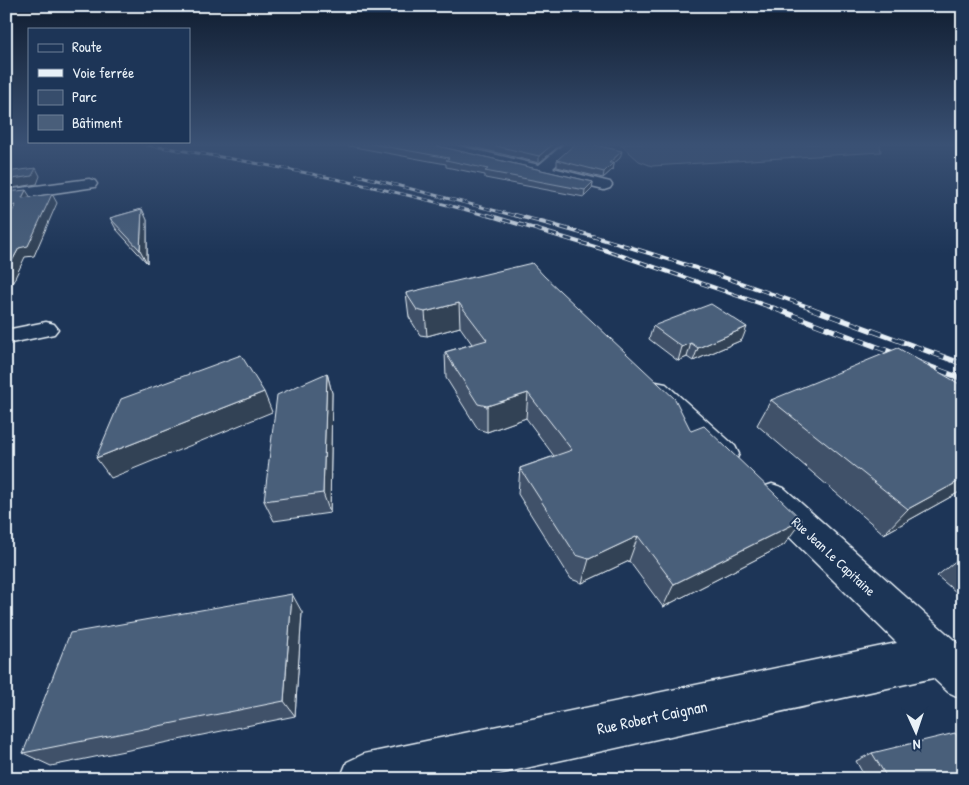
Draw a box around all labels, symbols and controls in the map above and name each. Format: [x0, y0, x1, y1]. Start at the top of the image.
legend [28, 28, 190, 142]
text: Route [72, 36, 102, 57]
text: Voie ferrée [72, 62, 134, 83]
text: Parc [72, 86, 97, 107]
text: Bâtiment [72, 112, 123, 133]
street label: Rue Jean Le Capitaine [787, 512, 880, 601]
street label: Rue Robert Caignan [595, 695, 709, 739]
north arrow [892, 708, 942, 758]
text: N [912, 736, 921, 755]

